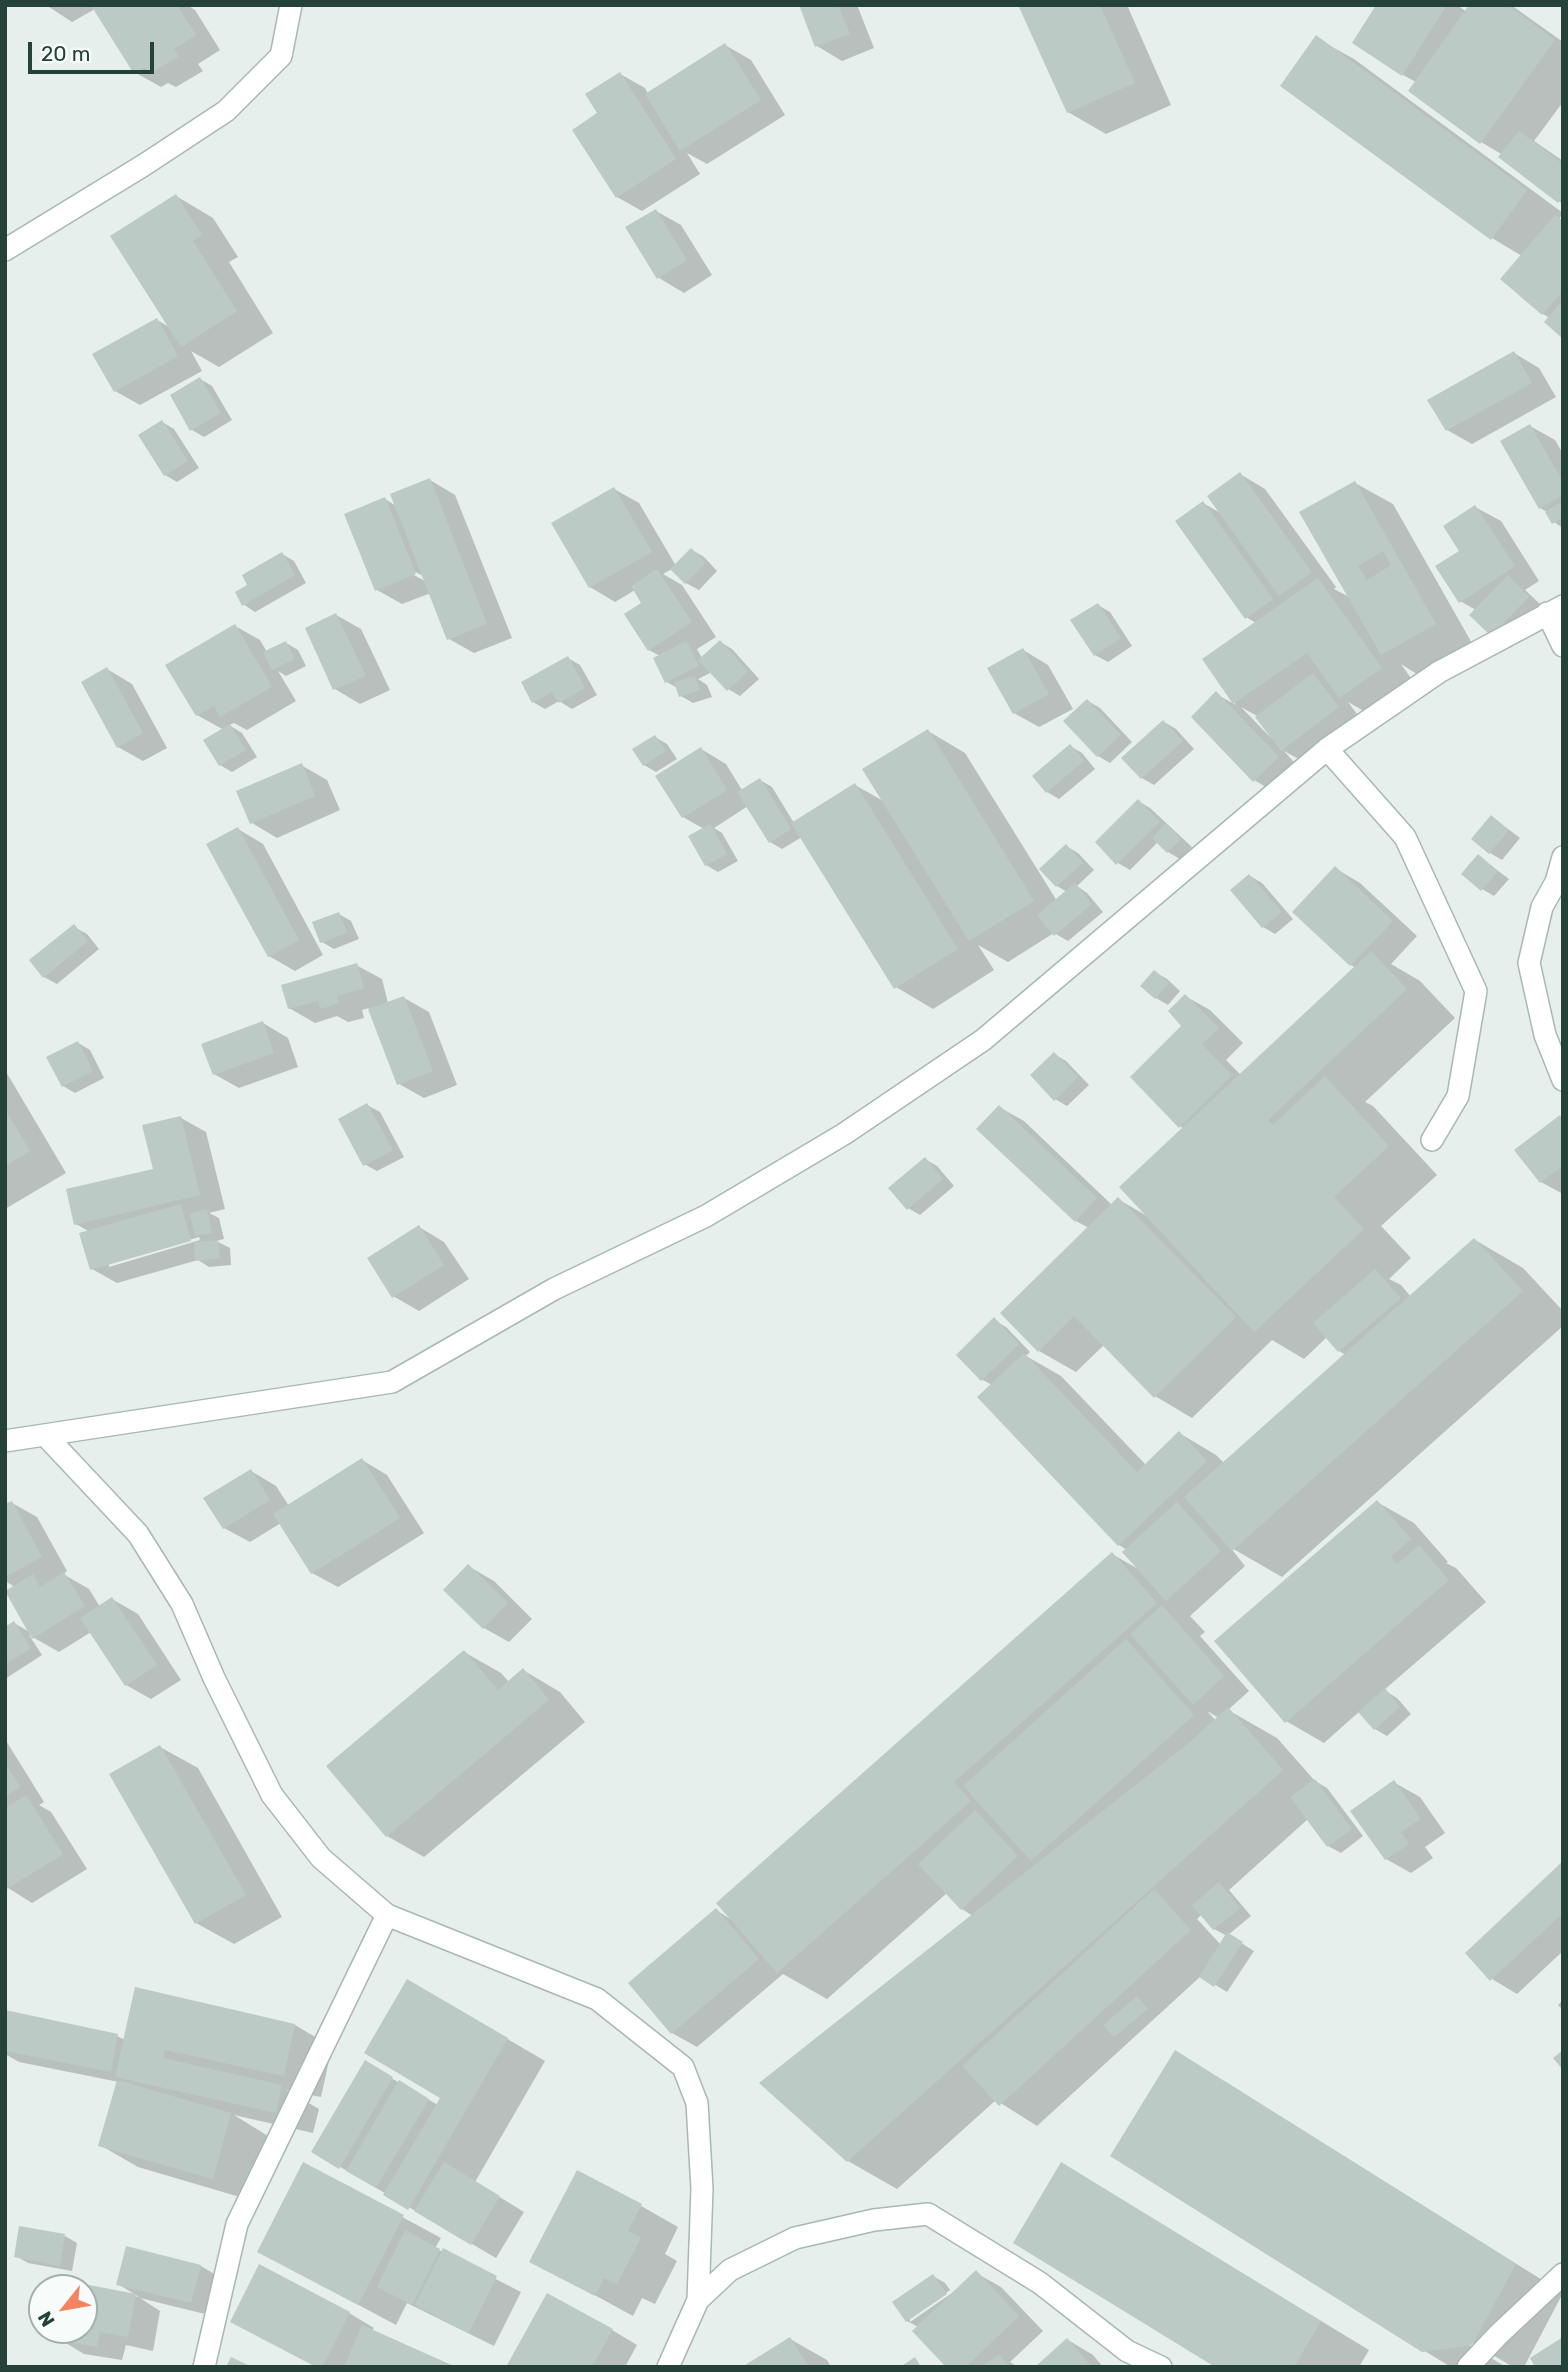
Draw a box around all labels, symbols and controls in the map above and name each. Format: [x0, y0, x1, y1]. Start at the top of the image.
scale bar [32, 28, 158, 72]
text: 20 m [41, 41, 90, 66]
north arrow [28, 2274, 98, 2344]
text: N [33, 2307, 60, 2331]

